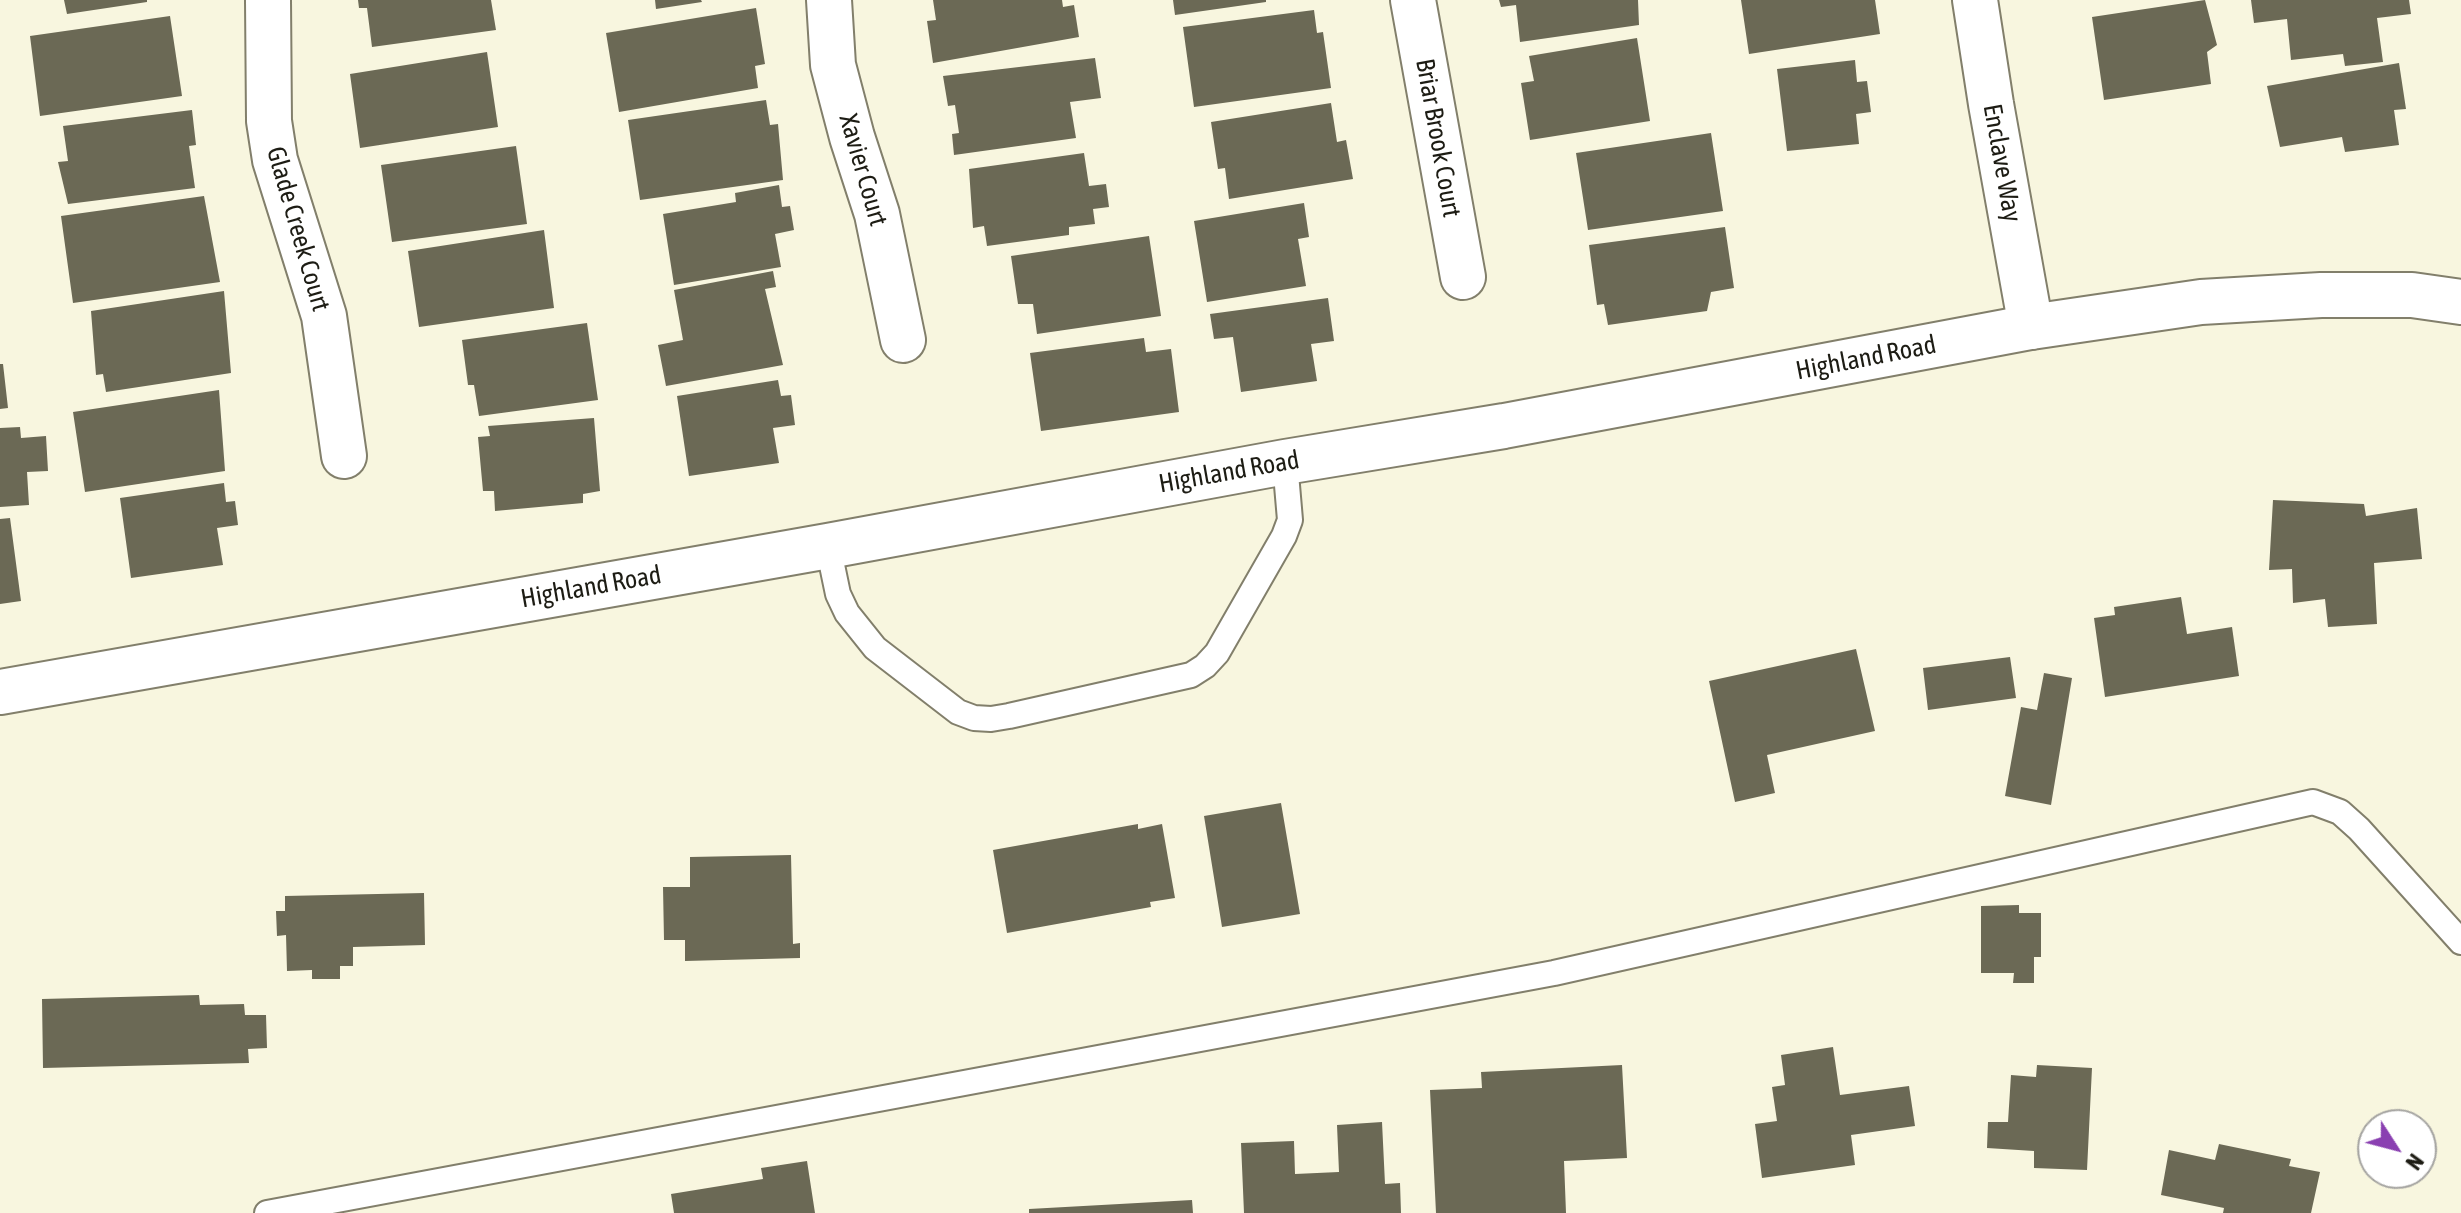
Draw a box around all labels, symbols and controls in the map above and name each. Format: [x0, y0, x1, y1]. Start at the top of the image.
street label: Briar Brook Court [1409, 56, 1467, 220]
street label: Enclave Way [1976, 102, 2028, 224]
street label: Xavier Court [832, 110, 894, 230]
street label: Glade Creek Court [260, 143, 336, 315]
street label: Highland Road [1793, 329, 1939, 387]
street label: Highland Road [1156, 444, 1302, 500]
street label: Highland Road [518, 559, 664, 615]
north arrow [2357, 1109, 2437, 1189]
text: N [2400, 1149, 2429, 1175]

